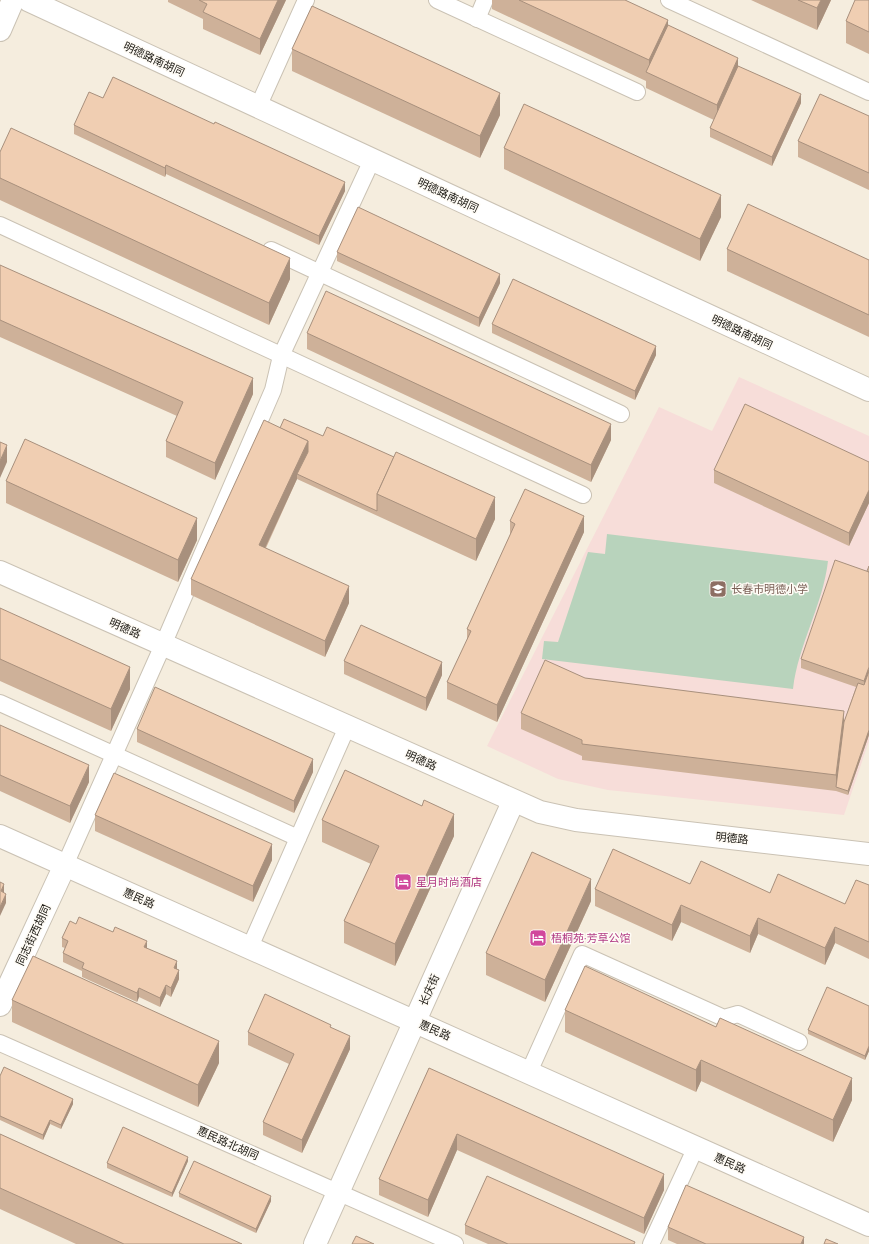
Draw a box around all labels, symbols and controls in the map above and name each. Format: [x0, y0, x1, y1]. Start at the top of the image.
street label: 明德路南胡同 [121, 38, 187, 80]
street label: 明德路南胡同 [415, 174, 481, 216]
street label: 明德路南胡同 [709, 311, 775, 353]
school or university icon: 长春市明德小学 [708, 579, 728, 599]
place label: 长春市明德小学 [731, 581, 808, 597]
street label: 明德路 [107, 614, 143, 642]
street label: 明德路 [403, 746, 439, 774]
street label: 明德路 [715, 828, 749, 848]
hotel icon: 星月时尚酒店 [393, 872, 413, 892]
place label: 星月时尚酒店 [416, 874, 482, 890]
street label: 惠民路 [121, 884, 157, 912]
street label: 同志街西胡同 [12, 902, 54, 968]
hotel icon: 梧桐苑·芳草公馆 [528, 928, 548, 948]
place label: 梧桐苑·芳草公馆 [551, 930, 630, 946]
street label: 长庆街 [415, 972, 443, 1008]
street label: 惠民路 [417, 1016, 453, 1044]
street label: 惠民路北胡同 [195, 1122, 261, 1164]
street label: 惠民路 [712, 1149, 748, 1177]

